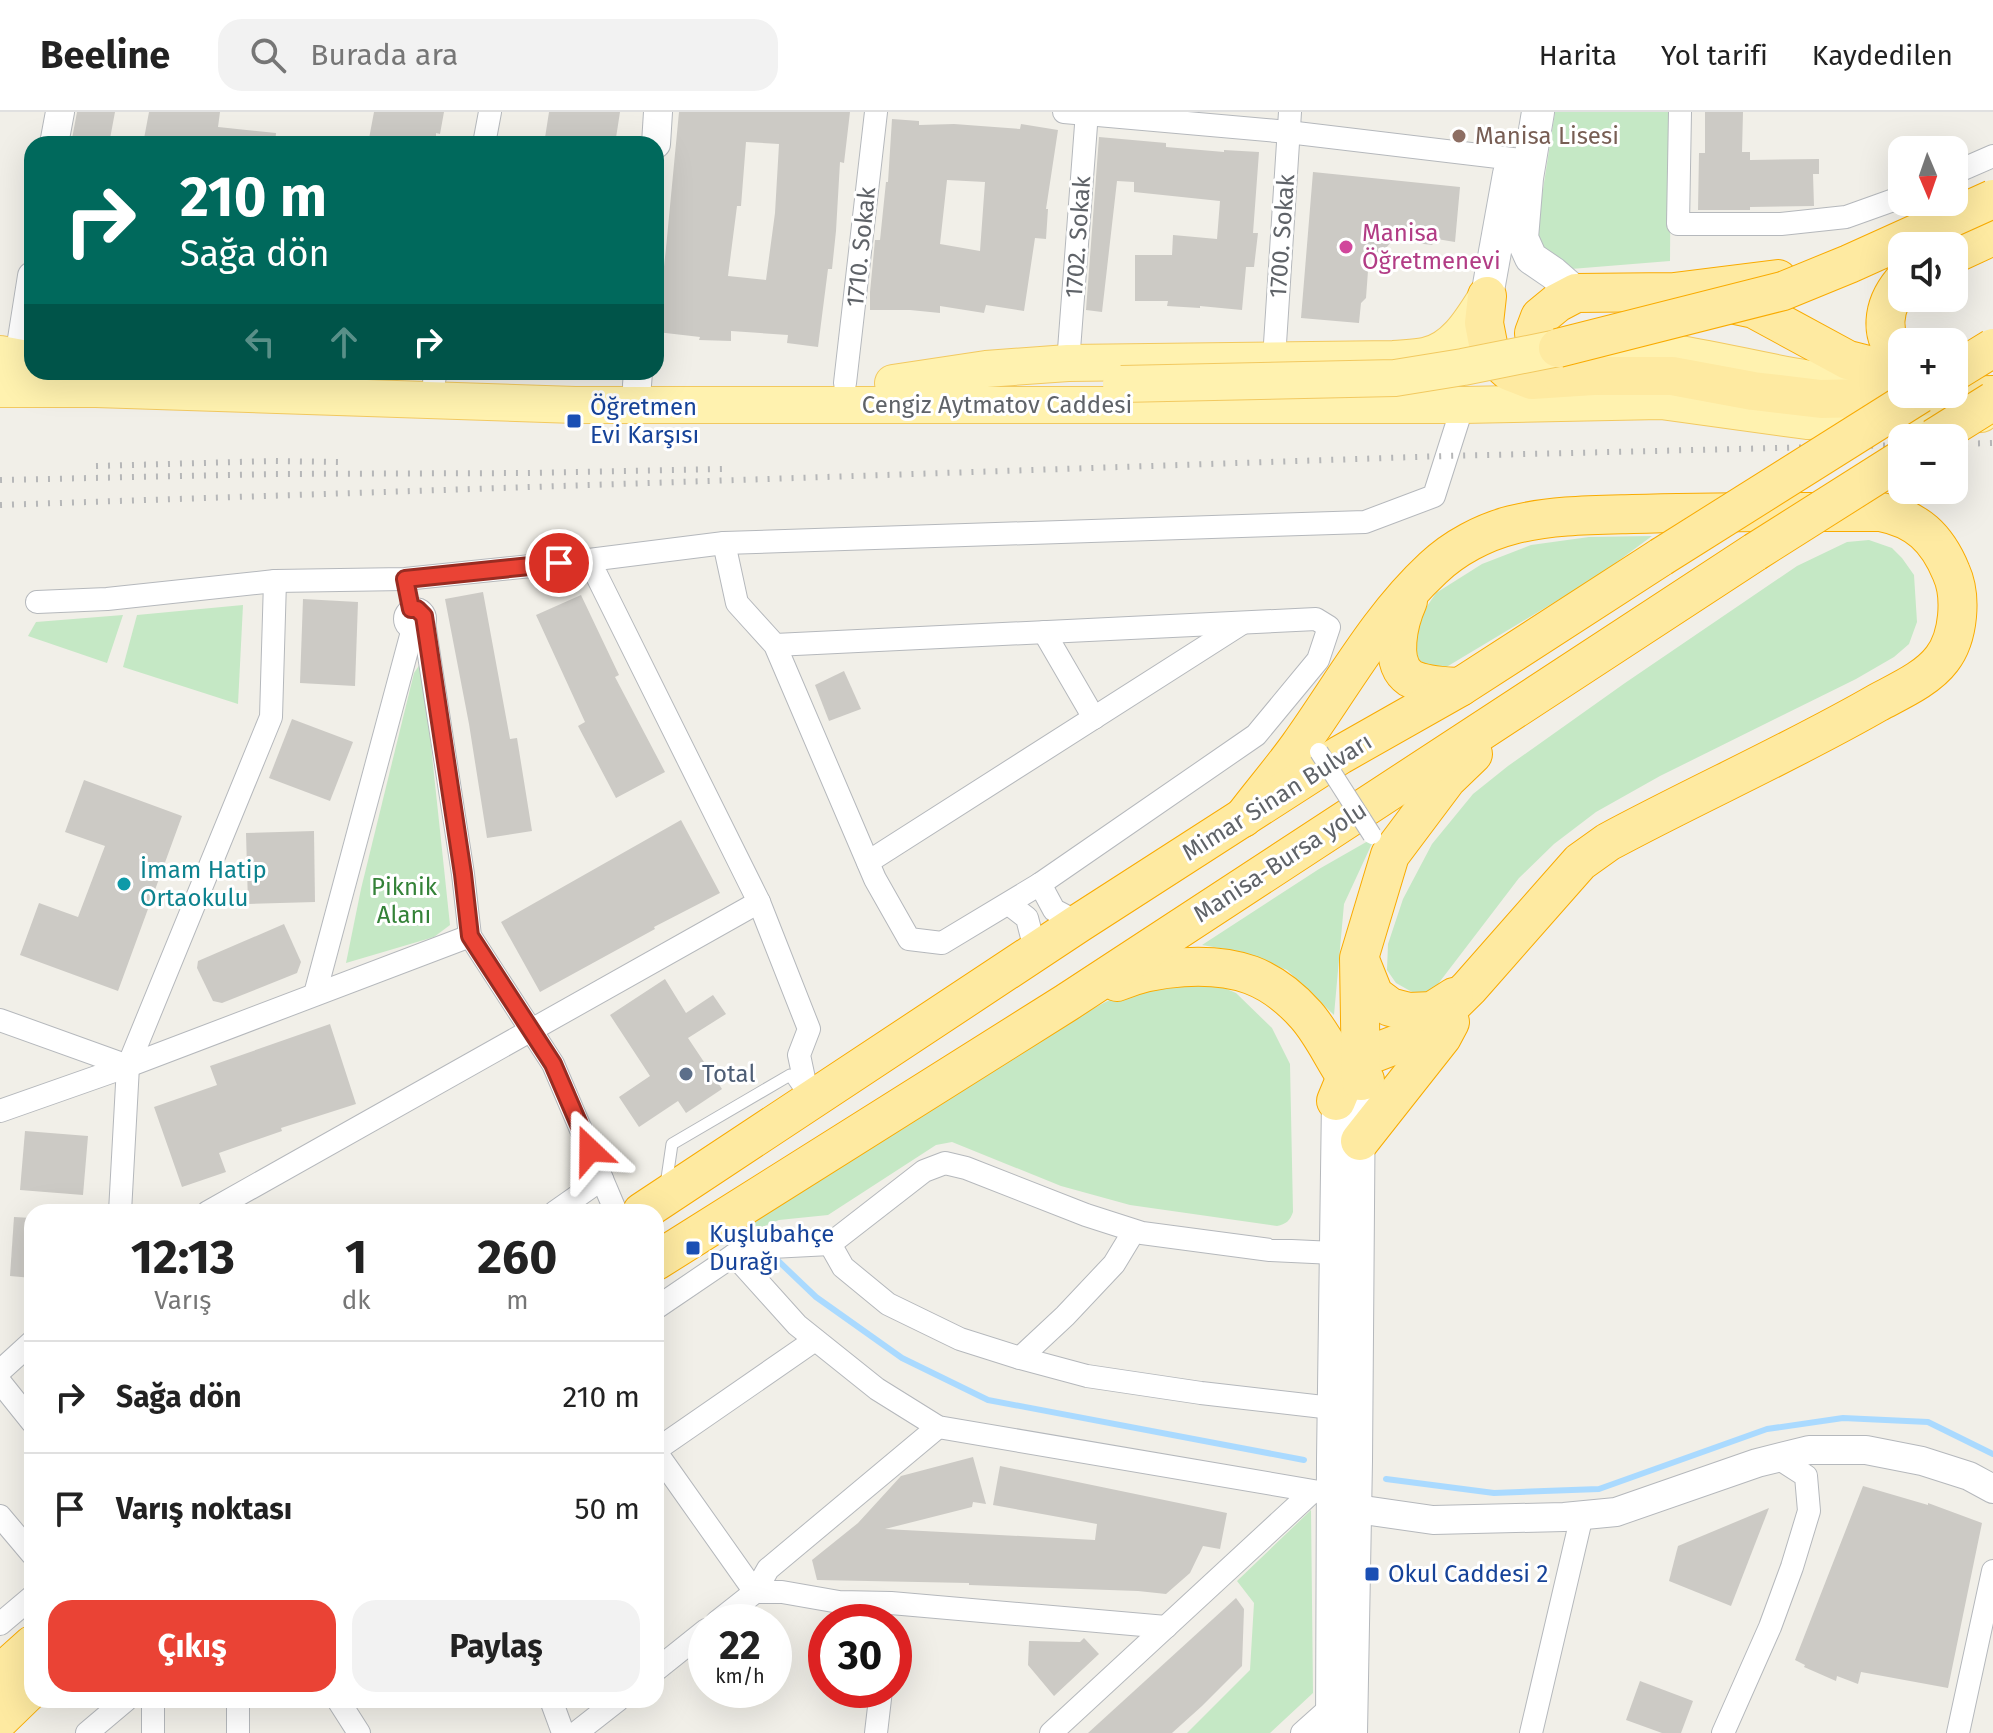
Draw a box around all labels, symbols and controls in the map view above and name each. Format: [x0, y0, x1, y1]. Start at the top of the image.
search box [218, 19, 778, 91]
text: Beeline [40, 32, 170, 78]
icon: search [246, 33, 290, 77]
text: Burada ara [310, 37, 458, 73]
text: Harita [1539, 39, 1617, 72]
text: Yol tarifi [1661, 39, 1768, 72]
text: Kaydedilen [1812, 39, 1953, 72]
place label: Manisa Lisesi [1475, 122, 1619, 150]
marker: Manisa Lisesi [1450, 127, 1468, 145]
north arrow [1888, 136, 1968, 216]
map controls [1888, 136, 1968, 504]
text: 210 m [180, 164, 327, 231]
icon: right [48, 168, 152, 272]
street label: 1700. Sokak [1264, 172, 1300, 299]
street label: 1702. Sokak [1060, 174, 1096, 299]
street label: 1710. Sokak [841, 185, 881, 309]
place label: Manisa Öğretmenevi [1362, 219, 1501, 275]
text: Sağa dön [180, 232, 330, 276]
button: sound [1888, 232, 1968, 312]
marker: Manisa Öğretmenevi [1337, 238, 1355, 256]
icon: left [238, 320, 282, 364]
icon: ahead [322, 320, 366, 364]
icon: right [406, 320, 450, 364]
button: + [1888, 328, 1968, 408]
street label: Cengiz Aytmatov Caddesi [862, 391, 1132, 419]
place label: Öğretmen Evi Karşısı [590, 393, 699, 449]
marker: Öğretmen Evi Karşısı [565, 412, 583, 430]
button: − [1888, 424, 1968, 504]
pin [525, 529, 593, 597]
icon: arrive [537, 541, 581, 585]
street label: Mimar Sinan Bulvarı [1177, 727, 1377, 867]
street label: Manisa-Bursa yolu [1188, 796, 1372, 928]
place label: İmam Hatip Ortaokulu [140, 856, 267, 912]
park label: Piknik Alanı [371, 873, 438, 929]
marker: İmam Hatip Ortaokulu [115, 875, 133, 893]
place label: Total [702, 1060, 755, 1088]
marker: Total [677, 1065, 695, 1083]
position arrow [548, 1108, 632, 1192]
place label: Kuşlubahçe Durağı [709, 1220, 834, 1276]
text: 12:13 [131, 1228, 235, 1286]
text: 1 [345, 1228, 367, 1286]
text: 260 [477, 1228, 557, 1286]
marker: Kuşlubahçe Durağı [684, 1239, 702, 1257]
text: Varış [154, 1285, 211, 1316]
text: dk [342, 1285, 371, 1316]
text: m [506, 1285, 528, 1316]
icon: right [48, 1375, 92, 1419]
text: Sağa dön [116, 1379, 242, 1415]
text: 210 m [563, 1379, 640, 1415]
icon: arrive [48, 1487, 92, 1531]
text: Varış noktası [116, 1491, 292, 1527]
text: 50 m [575, 1491, 640, 1527]
place label: Okul Caddesi 2 [1388, 1560, 1548, 1588]
marker: Okul Caddesi 2 [1363, 1565, 1381, 1583]
button: Çıkış [48, 1600, 336, 1692]
button: Paylaş [352, 1600, 640, 1692]
speed limit sign: 30 [808, 1604, 912, 1708]
text: 22 [719, 1622, 761, 1670]
text: km/h [715, 1664, 765, 1688]

